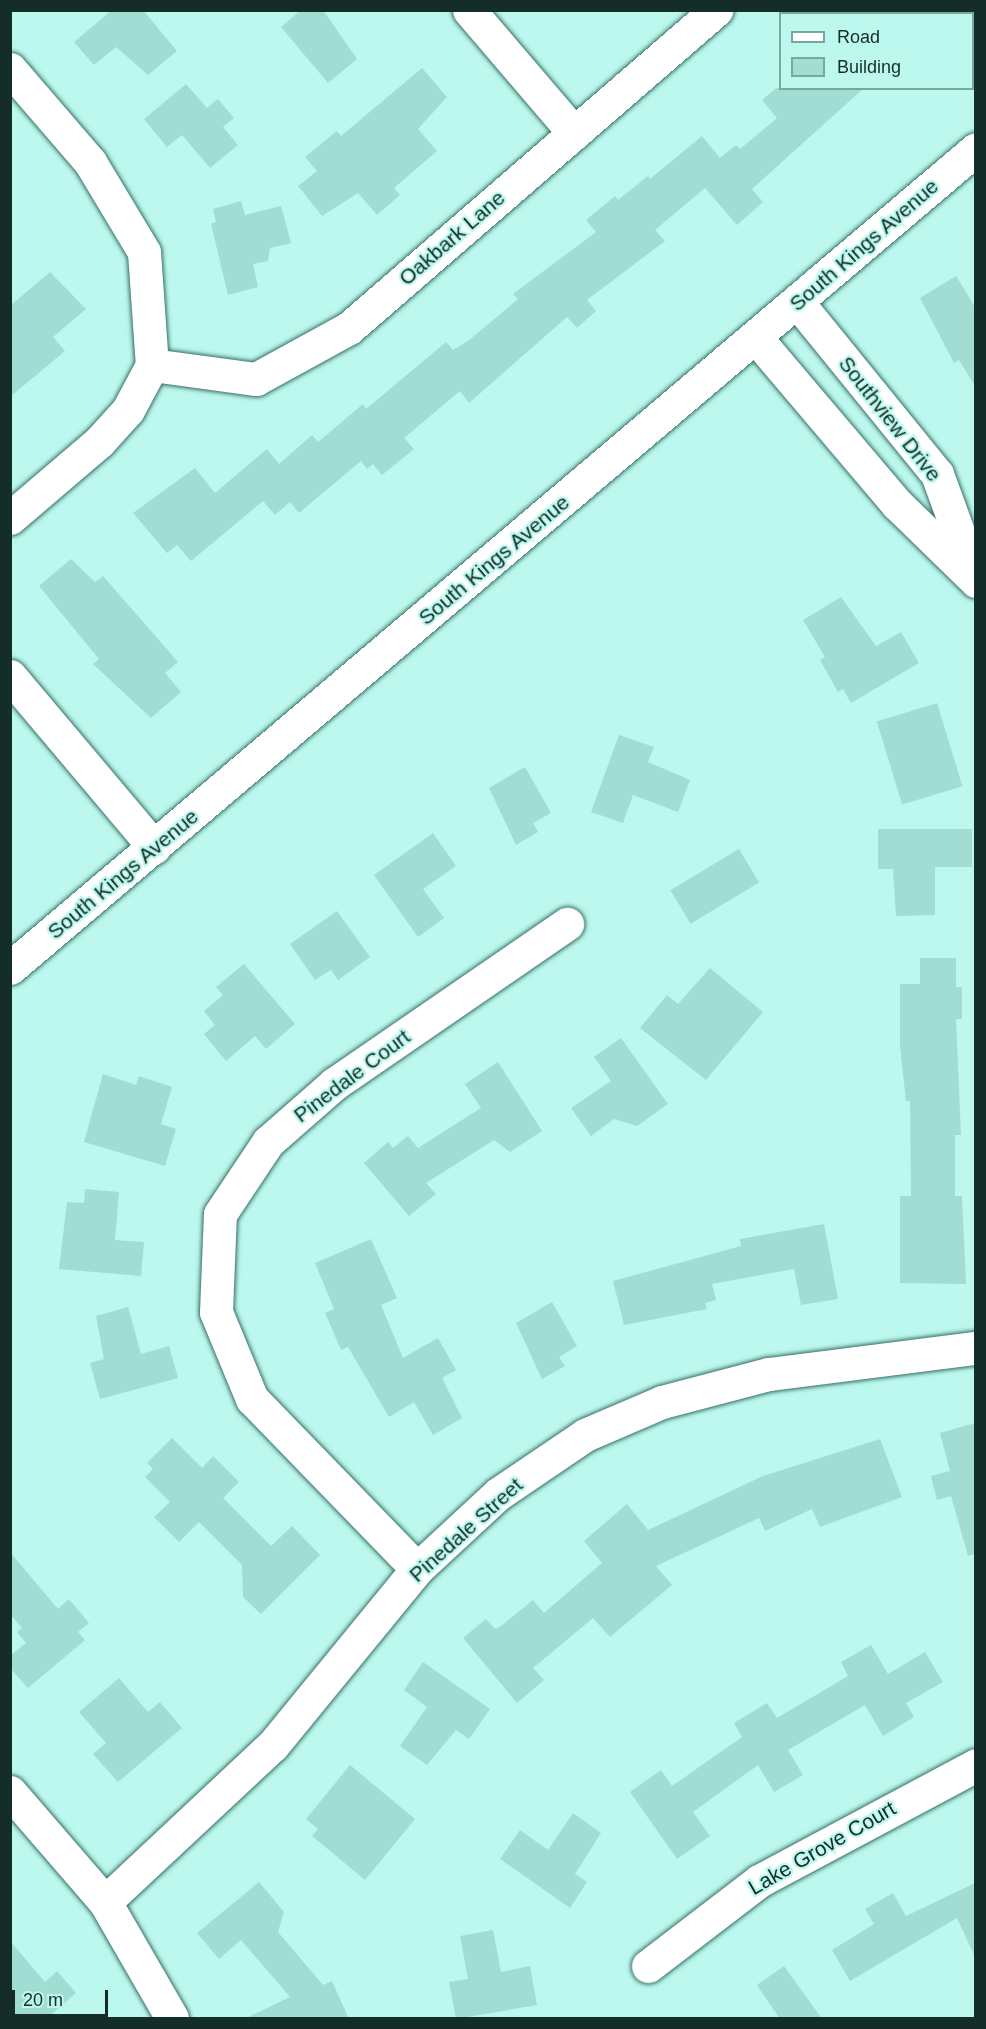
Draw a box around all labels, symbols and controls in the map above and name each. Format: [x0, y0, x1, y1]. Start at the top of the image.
legend [779, 12, 974, 90]
text: Road [837, 27, 880, 47]
text: Building [837, 57, 901, 77]
street label: South Kings Avenue [784, 173, 944, 317]
street label: Oakbark Lane [394, 185, 510, 291]
street label: Southview Drive [833, 351, 947, 487]
street label: South Kings Avenue [413, 489, 575, 631]
street label: South Kings Avenue [42, 803, 204, 945]
street label: Pinedale Court [289, 1024, 415, 1128]
street label: Pinedale Street [404, 1473, 528, 1587]
street label: Lake Grove Court [744, 1796, 900, 1900]
scale bar [15, 1978, 111, 2016]
text: 20 m [23, 1990, 63, 2010]

